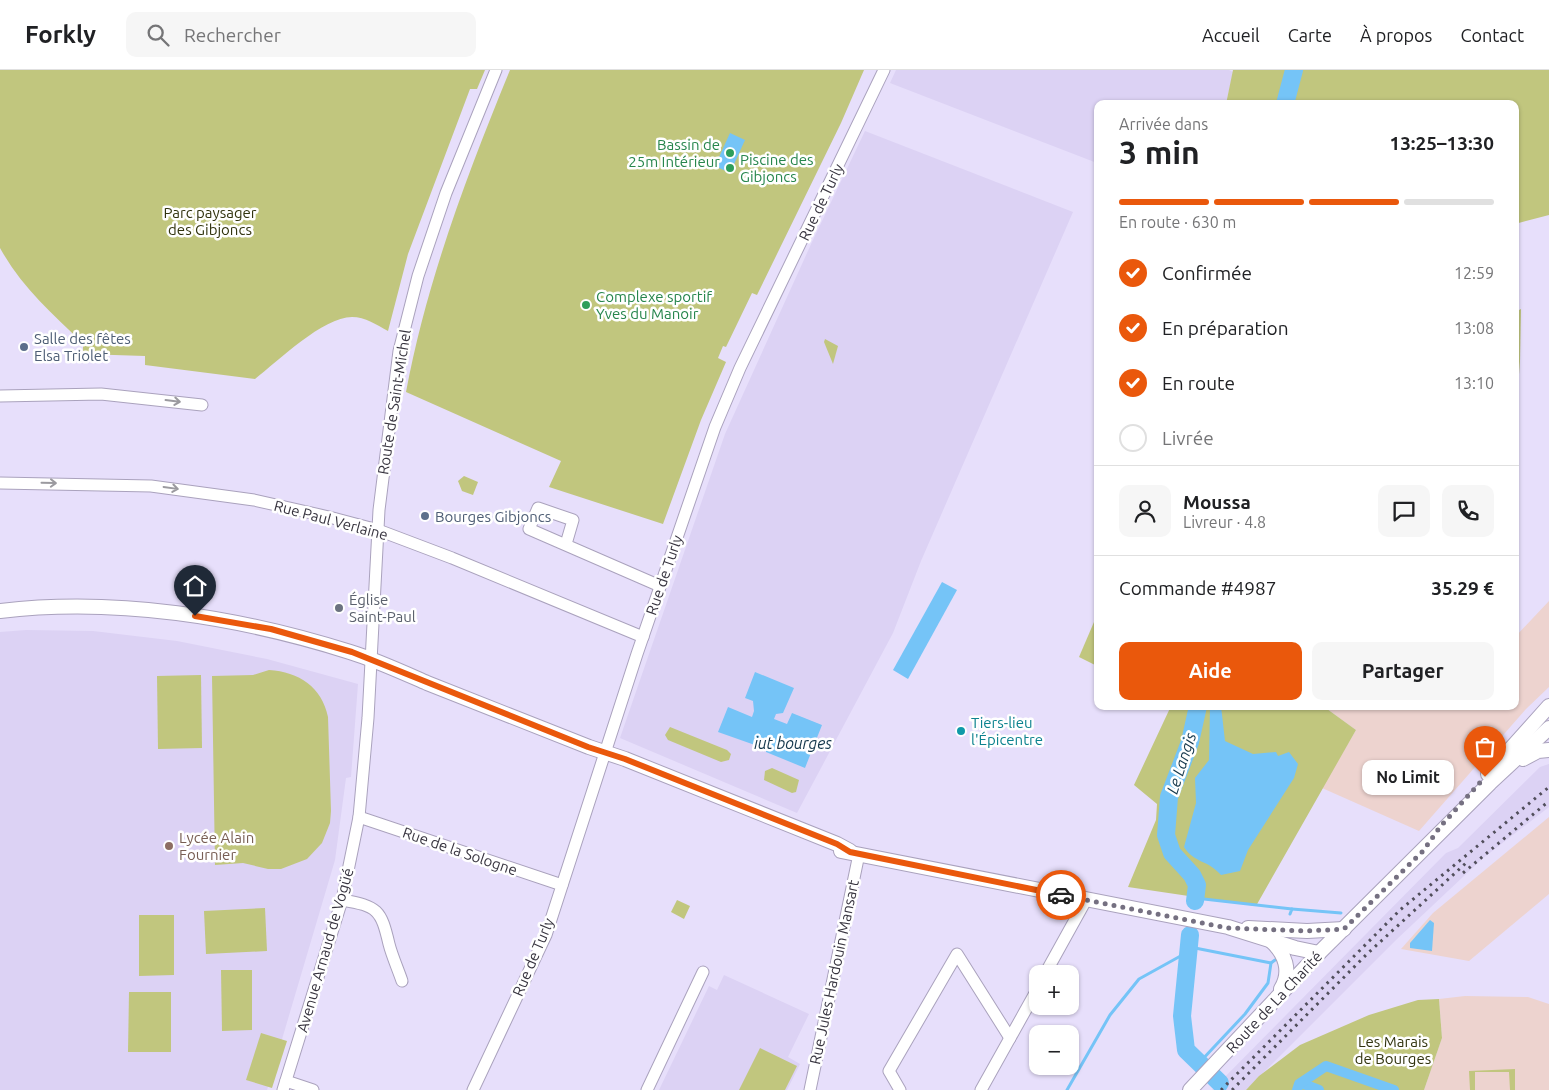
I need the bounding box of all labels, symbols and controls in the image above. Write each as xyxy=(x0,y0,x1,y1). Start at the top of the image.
search box xyxy=(126,12,476,57)
text: Forkly xyxy=(25,21,96,48)
icon: search xyxy=(144,21,172,49)
text: Rechercher xyxy=(184,24,281,46)
text: Accueil xyxy=(1202,25,1260,45)
text: Carte xyxy=(1288,25,1332,45)
text: À propos xyxy=(1360,25,1432,45)
text: Contact xyxy=(1460,25,1524,45)
text: Arrivée dans xyxy=(1119,115,1208,133)
text: 13:25–13:30 xyxy=(1389,132,1494,154)
text: 3 min xyxy=(1119,134,1200,170)
place label: Bassin de 25m Intérieur xyxy=(628,136,720,170)
marker: Bassin de 25m Intérieur xyxy=(724,147,736,159)
place label: Piscine des Gibjoncs xyxy=(740,151,814,185)
street label: Rue de Turly xyxy=(795,161,847,243)
marker: Piscine des Gibjoncs xyxy=(724,162,736,174)
park label: Parc paysager des Gibjoncs xyxy=(163,204,257,238)
text: En route · 630 m xyxy=(1119,213,1236,231)
icon: check xyxy=(1119,259,1147,287)
text: Confirmée xyxy=(1162,262,1252,284)
text: 12:59 xyxy=(1454,264,1494,282)
place label: Complexe sportif Yves du Manoir xyxy=(596,288,712,322)
marker: Complexe sportif Yves du Manoir xyxy=(580,299,592,311)
icon: check xyxy=(1119,314,1147,342)
text: En préparation xyxy=(1162,317,1289,339)
text: 13:08 xyxy=(1454,319,1494,337)
street label: Route de Saint-Michel xyxy=(374,328,414,476)
place label: Salle des fêtes Elsa Triolet xyxy=(34,330,131,364)
marker: Salle des fêtes Elsa Triolet xyxy=(18,341,30,353)
icon: check xyxy=(1119,369,1147,397)
text: En route xyxy=(1162,372,1235,394)
text: 13:10 xyxy=(1454,374,1494,392)
one-way arrow xyxy=(164,396,180,406)
text: Livrée xyxy=(1162,427,1214,449)
one-way arrow xyxy=(40,478,56,488)
one-way arrow xyxy=(163,484,179,494)
button: person xyxy=(1119,485,1171,537)
button: chat xyxy=(1378,485,1430,537)
button: phone xyxy=(1442,485,1494,537)
text: Moussa xyxy=(1183,491,1251,513)
street label: Rue Paul Verlaine xyxy=(272,497,390,543)
place label: Bourges Gibjoncs xyxy=(435,508,551,525)
marker: Bourges Gibjoncs xyxy=(419,510,431,522)
text: Livreur · 4.8 xyxy=(1183,513,1266,531)
street label: Rue de Turly xyxy=(642,533,686,617)
pin xyxy=(174,565,216,616)
icon: home xyxy=(181,572,209,600)
text: Commande #4987 xyxy=(1119,577,1276,599)
text: 35.29 € xyxy=(1431,577,1494,599)
place label: Église Saint-Paul xyxy=(349,591,416,625)
marker: Église Saint-Paul xyxy=(333,602,345,614)
button: Aide xyxy=(1119,642,1302,700)
button: Partager xyxy=(1312,642,1494,700)
place label: Tiers-lieu l'Épicentre xyxy=(971,714,1043,748)
marker: Tiers-lieu l'Épicentre xyxy=(955,725,967,737)
pin xyxy=(1464,726,1506,777)
water label: Le Langis xyxy=(1163,730,1199,796)
icon: bag xyxy=(1471,733,1499,761)
water label: iut bourges xyxy=(754,734,832,752)
callout: No Limit xyxy=(1362,760,1455,794)
text: No Limit xyxy=(1376,768,1440,786)
street label: Rue de la Sologne xyxy=(400,823,520,879)
place label: Lycée Alain Fournier xyxy=(179,829,254,863)
marker: Lycée Alain Fournier xyxy=(163,840,175,852)
street label: Avenue Arnaud de Vogüé xyxy=(293,866,357,1034)
courier xyxy=(1036,870,1086,920)
street label: Rue Jules Hardouin Mansart xyxy=(806,878,862,1066)
icon: car xyxy=(1047,881,1075,909)
street label: Rue de Turly xyxy=(509,915,557,999)
street label: Route de La Charité xyxy=(1223,948,1325,1056)
map controls xyxy=(1029,965,1079,1075)
button: + xyxy=(1029,965,1079,1015)
button: − xyxy=(1029,1025,1079,1075)
park label: Les Marais de Bourges xyxy=(1355,1033,1431,1067)

